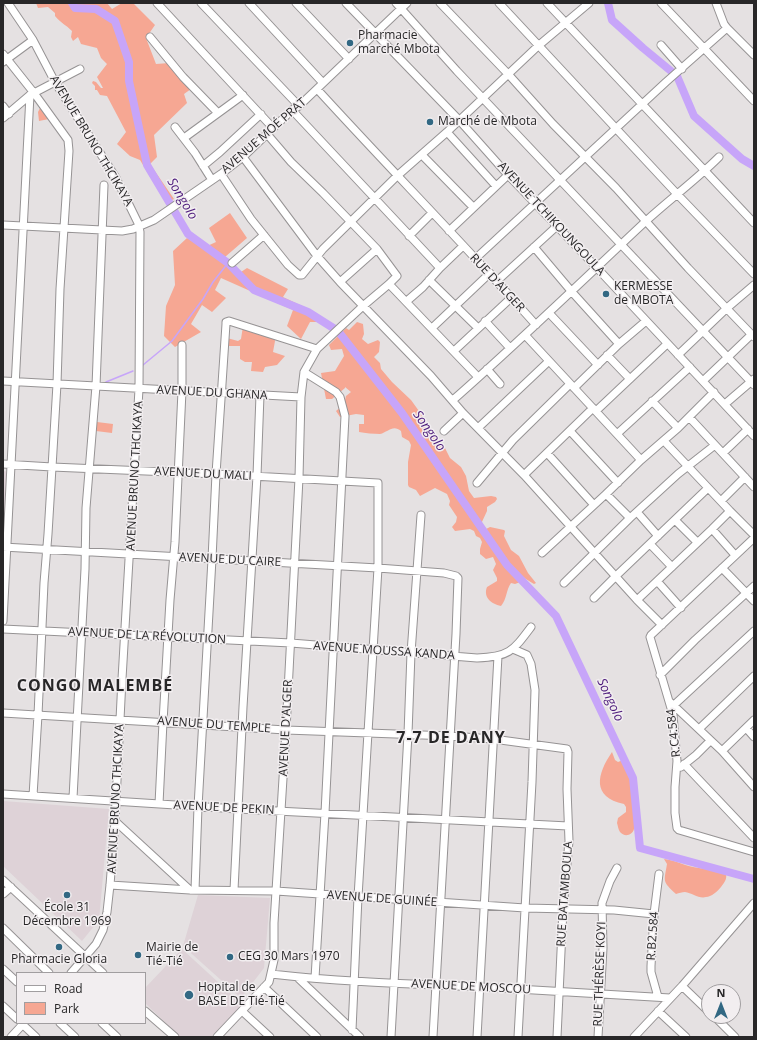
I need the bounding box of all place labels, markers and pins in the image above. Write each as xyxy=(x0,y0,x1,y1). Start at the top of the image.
place label: Pharmacie marché Mbota xyxy=(358,29,440,57)
marker: Pharmacie marché Mbota xyxy=(345,38,355,48)
place label: Marché de Mbota xyxy=(438,115,537,129)
marker: Marché de Mbota xyxy=(425,117,435,127)
place label: KERMESSE de MBOTA xyxy=(614,280,673,308)
marker: KERMESSE de MBOTA xyxy=(601,289,611,299)
marker: École 31 Décembre 1969 xyxy=(62,890,72,900)
place label: École 31 Décembre 1969 xyxy=(23,901,111,929)
place label: Mairie de Tié-Tié xyxy=(146,941,198,969)
marker: Pharmacie Gloria xyxy=(54,942,64,952)
marker: Mairie de Tié-Tié xyxy=(133,950,143,960)
place label: CEG 30 Mars 1970 xyxy=(238,950,340,964)
marker: CEG 30 Mars 1970 xyxy=(225,952,235,962)
place label: Pharmacie Gloria xyxy=(11,953,107,967)
place label: Hopital de BASE DE Tié-Tié xyxy=(198,981,285,1009)
marker: Hopital de BASE DE Tié-Tié xyxy=(183,989,195,1001)

